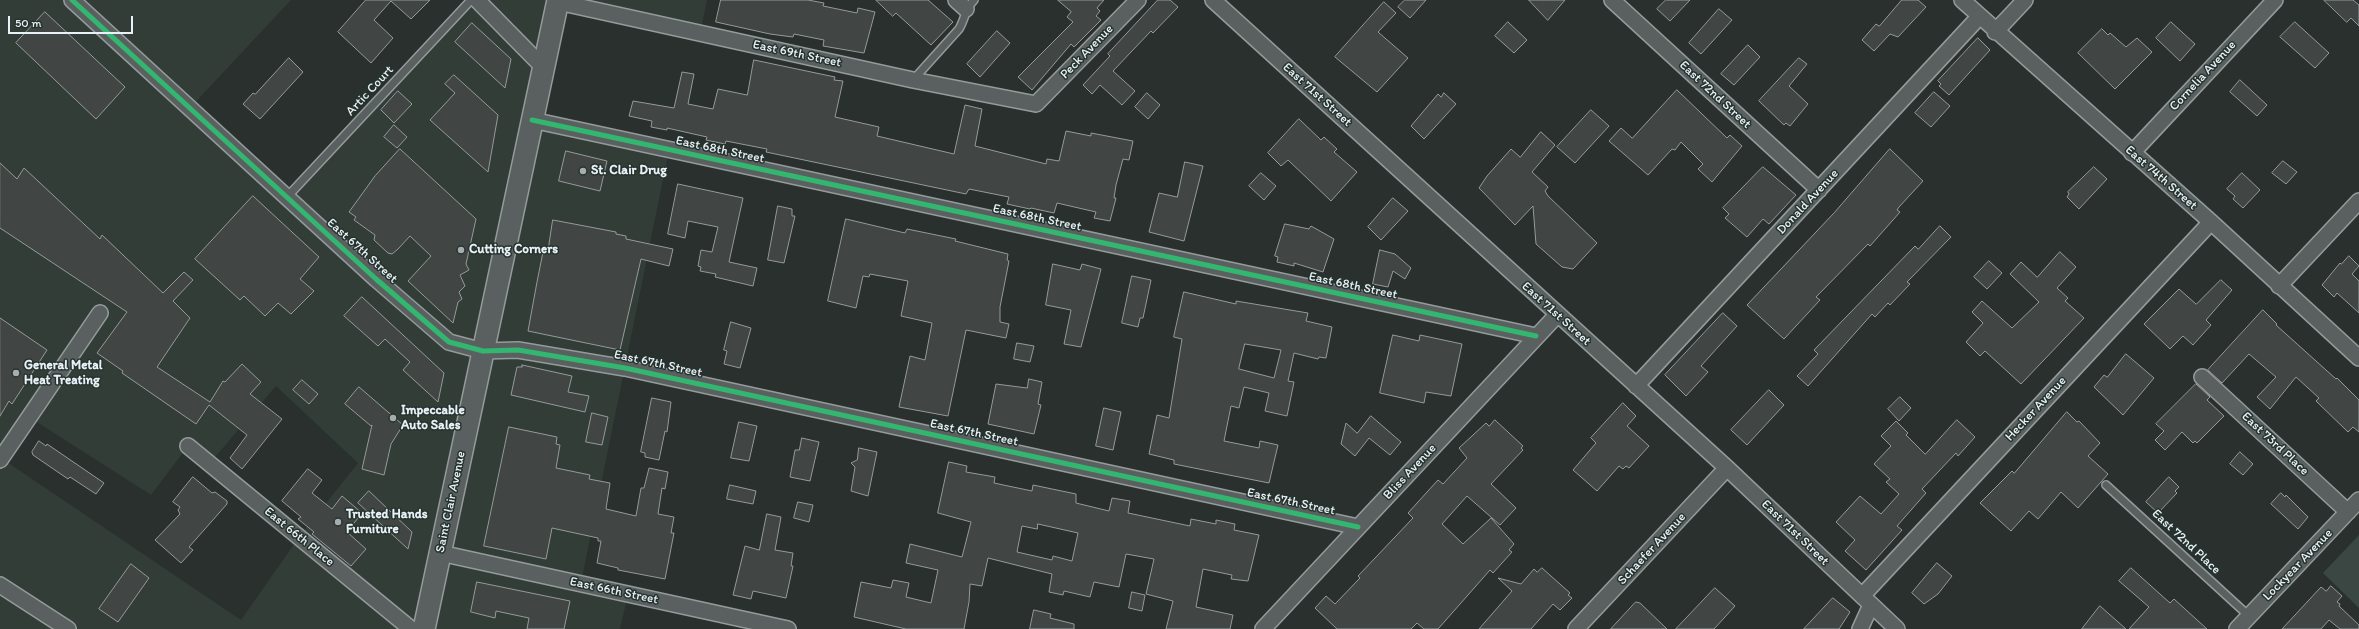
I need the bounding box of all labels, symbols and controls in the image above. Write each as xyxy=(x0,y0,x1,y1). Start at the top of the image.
scale bar xyxy=(10,8,135,34)
text: 50 m xyxy=(15,16,41,30)
street label: Peck Avenue xyxy=(1057,22,1117,82)
street label: East 69th Street xyxy=(751,37,843,71)
street label: Cornelia Avenue xyxy=(2166,38,2240,114)
street label: East 72nd Street xyxy=(1676,58,1754,132)
street label: East 71st Street xyxy=(1279,60,1355,130)
street label: Artic Court xyxy=(343,63,397,119)
street label: East 68th Street xyxy=(674,133,766,167)
street label: East 74th Street xyxy=(2122,142,2200,214)
place label: St. Clair Drug xyxy=(591,163,667,179)
marker: St. Clair Drug xyxy=(578,166,588,176)
street label: Donald Avenue xyxy=(1774,166,1842,238)
street label: East 68th Street xyxy=(991,201,1083,235)
street label: East 67th Street xyxy=(323,215,401,287)
place label: Cutting Corners xyxy=(469,242,558,258)
marker: Cutting Corners xyxy=(456,245,466,255)
street label: East 68th Street xyxy=(1307,269,1399,303)
street label: East 71st Street xyxy=(1518,279,1594,349)
street label: East 67th Street xyxy=(613,347,703,381)
place label: General Metal Heat Treating xyxy=(24,358,102,389)
marker: General Metal Heat Treating xyxy=(11,368,21,378)
street label: Hecker Avenue xyxy=(2002,373,2070,445)
place label: Impeccable Auto Sales xyxy=(401,403,465,434)
street label: East 73rd Place xyxy=(2238,409,2312,479)
marker: Impeccable Auto Sales xyxy=(388,413,398,423)
street label: East 67th Street xyxy=(929,416,1019,450)
street label: Bliss Avenue xyxy=(1380,441,1440,503)
street label: Saint Clair Avenue xyxy=(433,450,469,554)
street label: East 67th Street xyxy=(1246,485,1336,519)
street label: East 71st Street xyxy=(1758,497,1832,569)
street label: East 66th Place xyxy=(261,504,337,570)
street label: East 72nd Place xyxy=(2149,506,2223,578)
place label: Trusted Hands Furniture xyxy=(346,507,428,538)
street label: Schaefer Avenue xyxy=(1615,510,1689,588)
marker: Trusted Hands Furniture xyxy=(333,517,343,527)
street label: Lockyear Avenue xyxy=(2260,526,2336,604)
street label: East 66th Street xyxy=(568,574,660,608)

